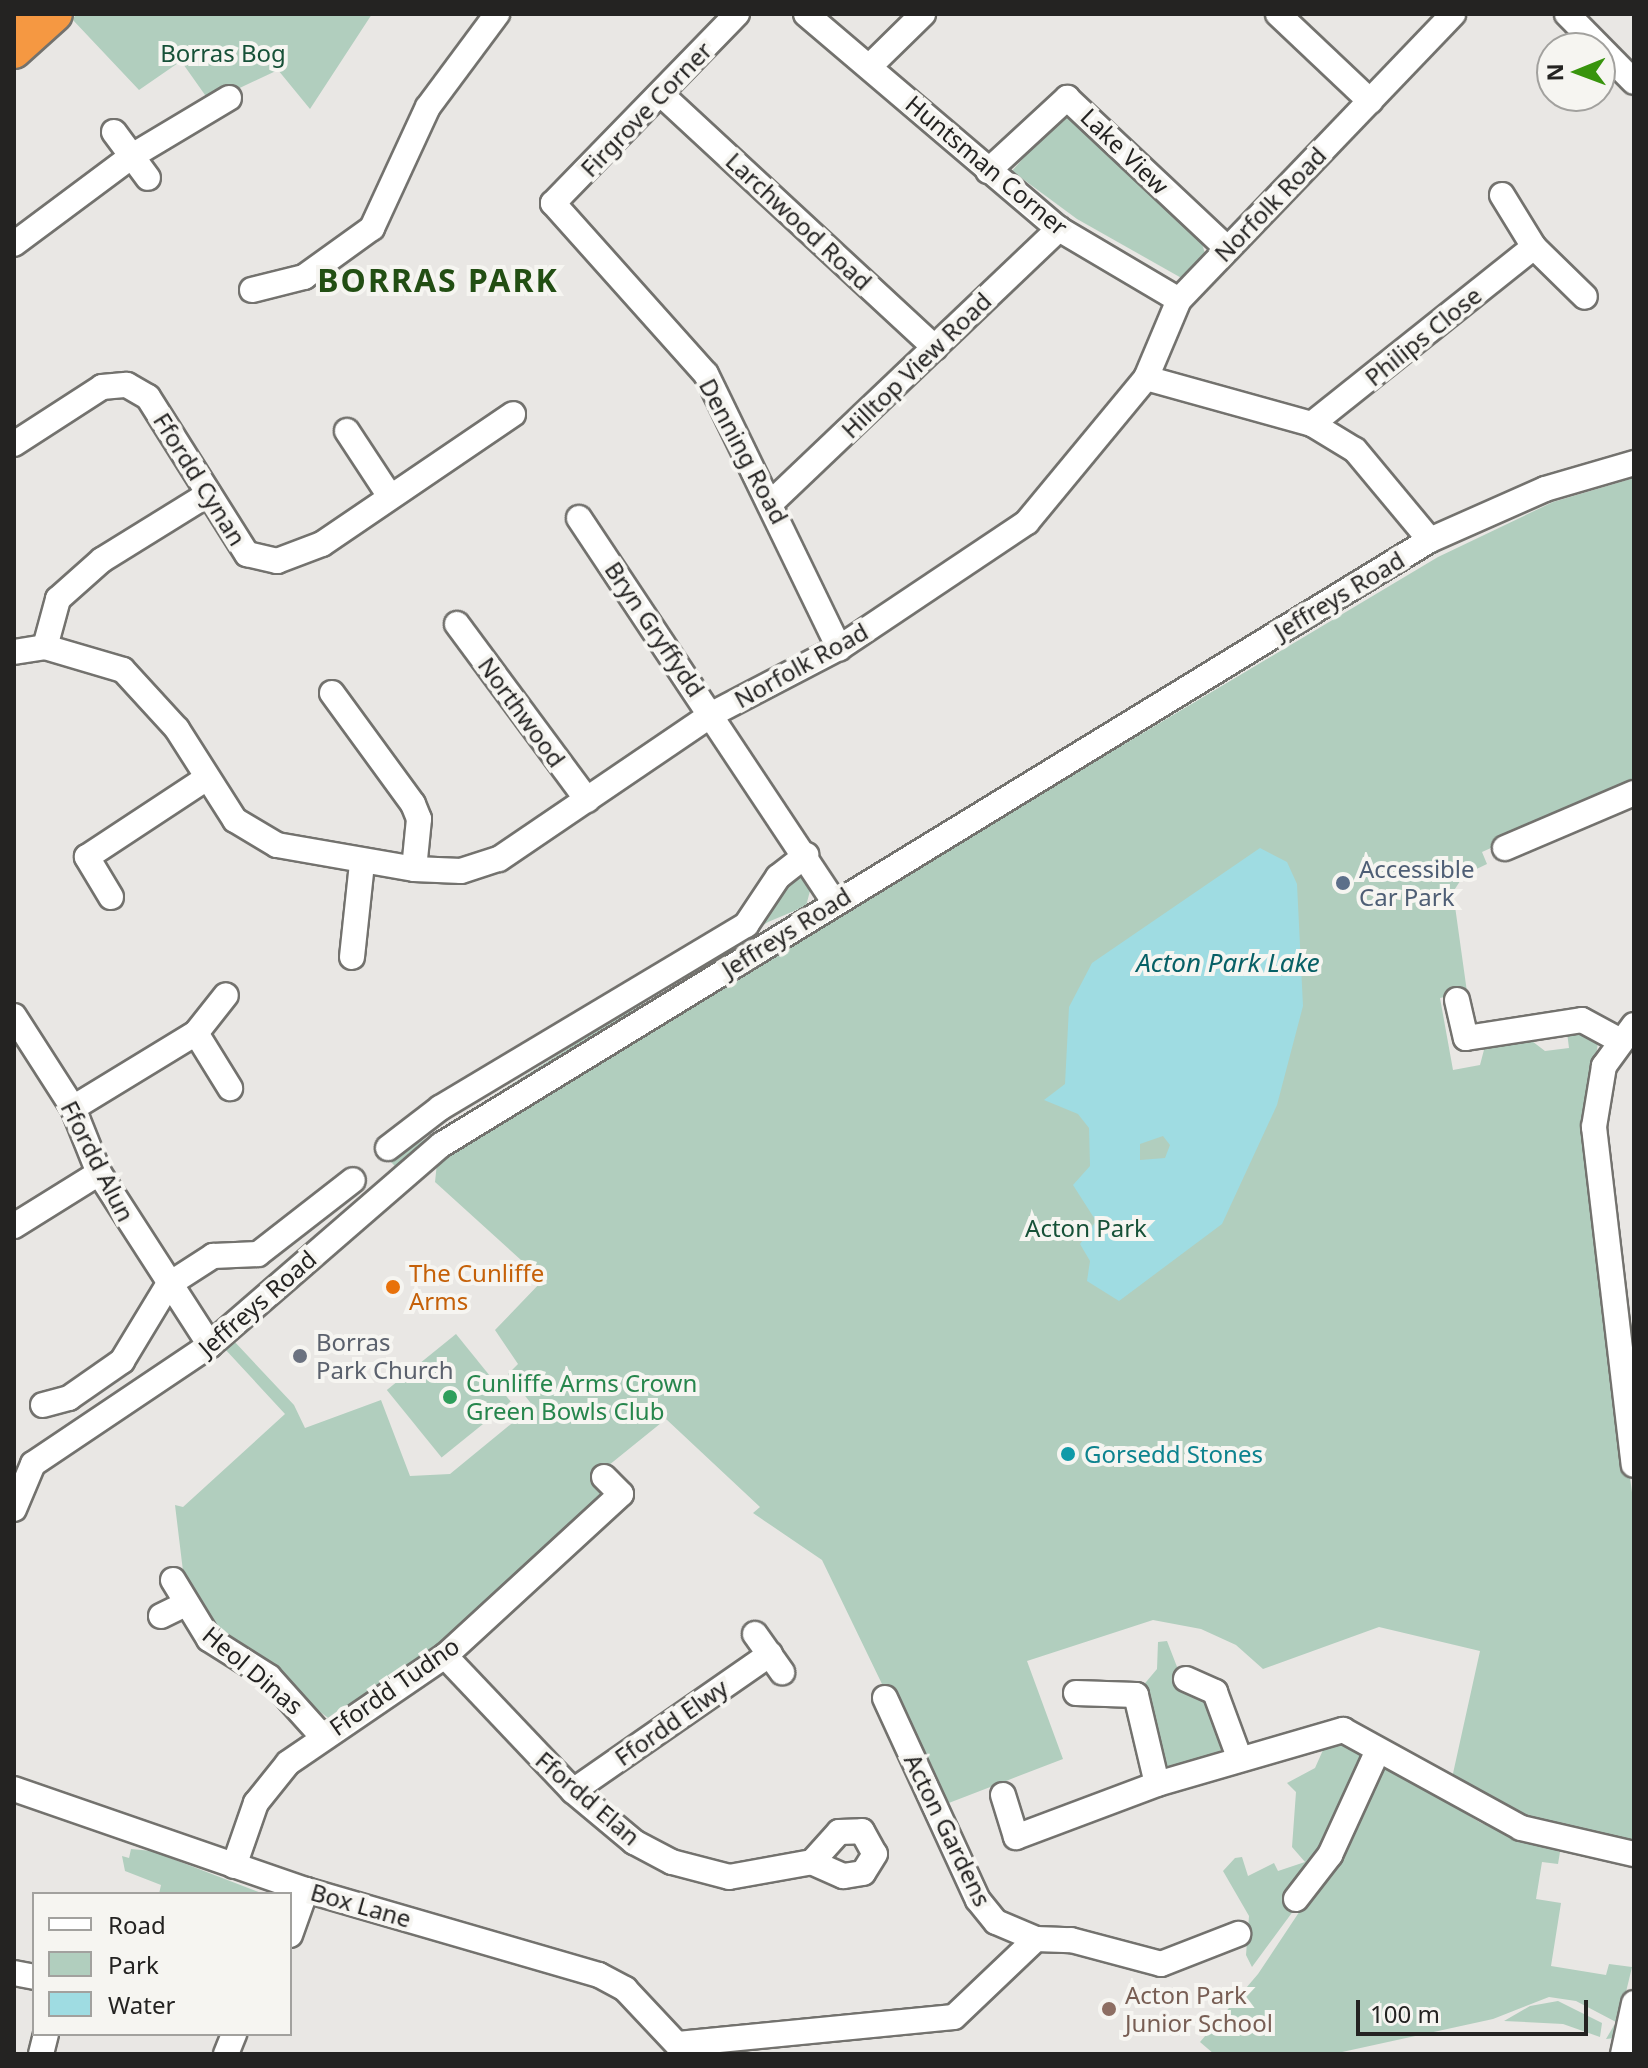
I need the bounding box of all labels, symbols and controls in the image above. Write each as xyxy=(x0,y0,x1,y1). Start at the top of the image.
north arrow xyxy=(1536,32,1616,112)
street label: Firgrove Corner xyxy=(574,36,718,182)
park label: Borras Bog xyxy=(160,39,286,67)
text: N xyxy=(1539,63,1569,82)
street label: Huntsman Corner xyxy=(900,89,1074,241)
street label: Lake View xyxy=(1075,102,1175,200)
street label: Norfolk Road xyxy=(1208,141,1332,267)
street label: Larchwood Road xyxy=(720,146,878,296)
district label: BORRAS PARK xyxy=(317,261,559,299)
street label: Philips Close xyxy=(1359,280,1487,392)
street label: Hilltop View Road xyxy=(835,286,997,444)
street label: Denning Road xyxy=(694,373,794,529)
street label: Ffordd Cynan xyxy=(148,407,252,551)
street label: Jeffreys Road xyxy=(1269,545,1409,645)
street label: Bryn Gryffydd xyxy=(599,556,711,702)
street label: Norfolk Road xyxy=(729,616,873,714)
street label: Northwood xyxy=(472,651,572,773)
place label: Accessible Car Park xyxy=(1359,855,1475,911)
marker: Accessible Car Park xyxy=(1334,874,1352,892)
street label: Jeffreys Road xyxy=(716,881,856,983)
water label: Acton Park Lake xyxy=(1136,947,1320,979)
street label: Ffordd Alun xyxy=(55,1096,141,1226)
park label: Acton Park xyxy=(1025,1214,1147,1242)
street label: Jeffreys Road xyxy=(192,1244,322,1362)
place label: The Cunliffe Arms xyxy=(409,1259,544,1315)
marker: The Cunliffe Arms xyxy=(384,1278,402,1296)
place label: Borras Park Church xyxy=(316,1328,454,1384)
marker: Borras Park Church xyxy=(291,1347,309,1365)
place label: Cunliffe Arms Crown Green Bowls Club xyxy=(466,1369,697,1425)
marker: Cunliffe Arms Crown Green Bowls Club xyxy=(441,1388,459,1406)
place label: Gorsedd Stones xyxy=(1084,1440,1263,1468)
marker: Gorsedd Stones xyxy=(1059,1445,1077,1463)
street label: Heol Dinas xyxy=(197,1620,309,1720)
street label: Ffordd Tudno xyxy=(324,1631,464,1741)
street label: Ffordd Elwy xyxy=(609,1673,733,1771)
street label: Ffordd Elan xyxy=(530,1745,646,1851)
street label: Acton Gardens xyxy=(899,1749,997,1911)
street label: Box Lane xyxy=(308,1877,414,1933)
legend xyxy=(32,1892,292,2036)
text: Road xyxy=(108,1908,166,1941)
text: Park xyxy=(108,1948,159,1981)
place label: Acton Park Junior School xyxy=(1125,1981,1273,2037)
scale bar xyxy=(1360,1984,1592,2034)
text: Water xyxy=(108,1988,175,2021)
text: 100 m xyxy=(1370,1997,1440,2030)
marker: Acton Park Junior School xyxy=(1100,2000,1118,2018)

